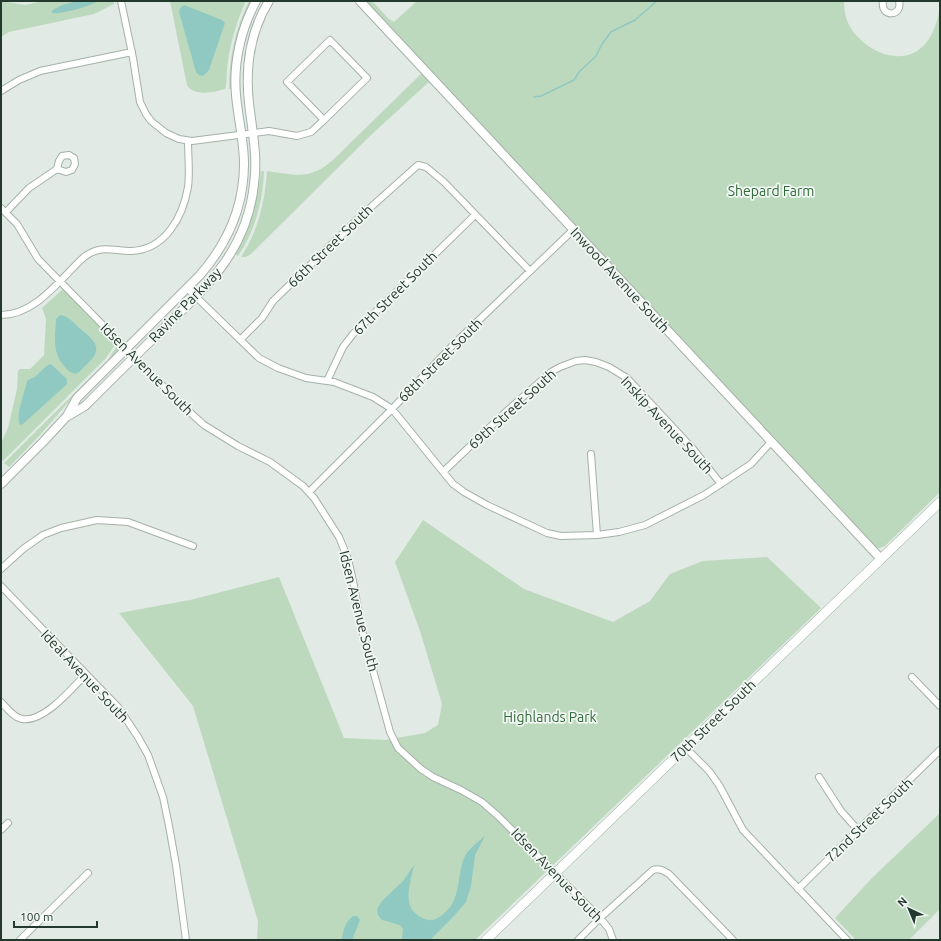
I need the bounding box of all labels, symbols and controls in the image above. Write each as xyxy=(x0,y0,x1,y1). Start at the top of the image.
park label: Shepard Farm xyxy=(728,183,814,199)
street label: 66th Street South xyxy=(284,201,376,291)
street label: Inwood Avenue South xyxy=(567,224,673,336)
street label: 67th Street South xyxy=(350,248,440,338)
street label: Ravine Parkway xyxy=(145,264,225,346)
street label: 68th Street South xyxy=(395,315,485,405)
street label: Idsen Avenue South xyxy=(97,319,197,419)
street label: 69th Street South xyxy=(465,366,559,452)
street label: Inskip Avenue South xyxy=(618,373,716,477)
street label: Idsen Avenue South xyxy=(336,549,382,673)
street label: Ideal Avenue South xyxy=(38,626,132,726)
street label: 70th Street South xyxy=(667,676,759,766)
park label: Highlands Park xyxy=(503,709,597,725)
street label: 72nd Street South xyxy=(822,774,916,866)
street label: Idsen Avenue South xyxy=(508,825,606,925)
north arrow xyxy=(889,889,929,929)
text: N xyxy=(895,895,909,909)
scale bar xyxy=(14,903,97,929)
text: 100 m xyxy=(20,910,53,923)

